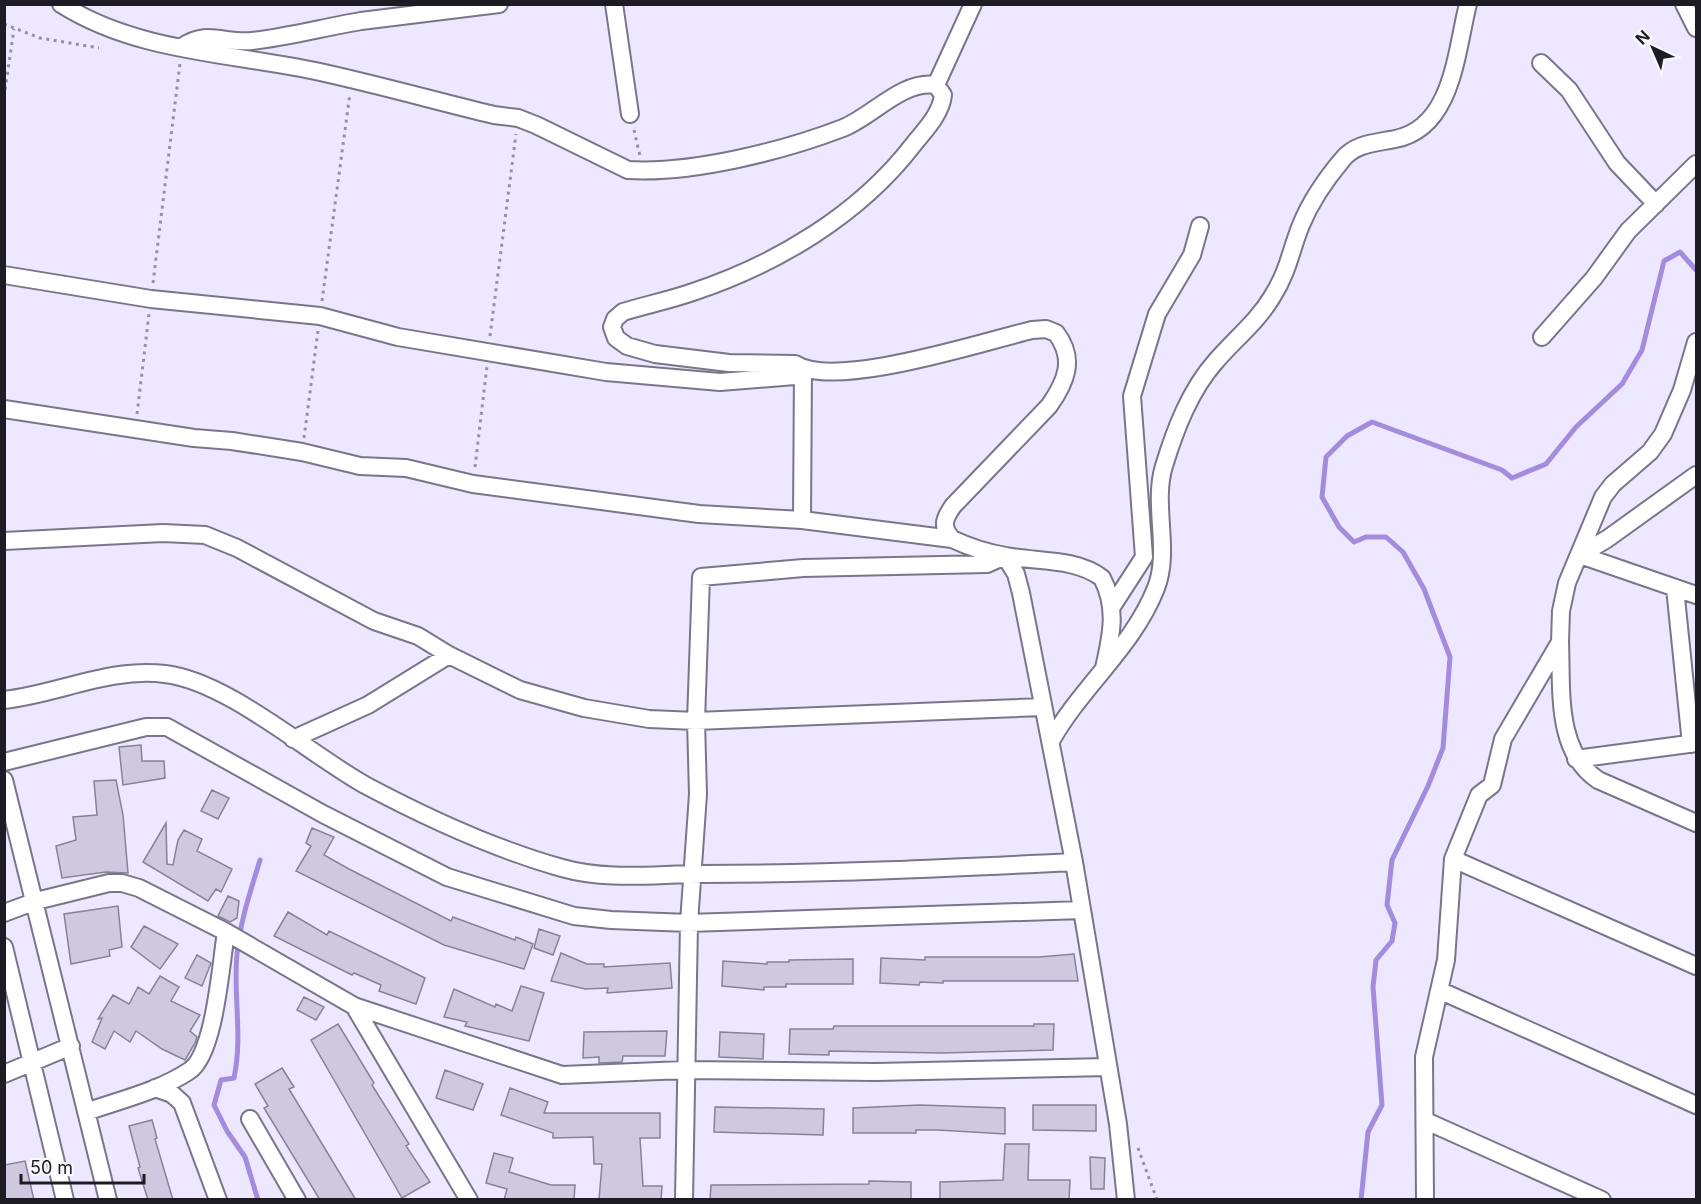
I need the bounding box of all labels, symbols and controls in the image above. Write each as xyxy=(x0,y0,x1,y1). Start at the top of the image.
north arrow xyxy=(1623,18,1683,78)
text: N xyxy=(1631,26,1654,49)
scale bar xyxy=(21,1147,144,1185)
text: 50 m xyxy=(30,1157,73,1178)

